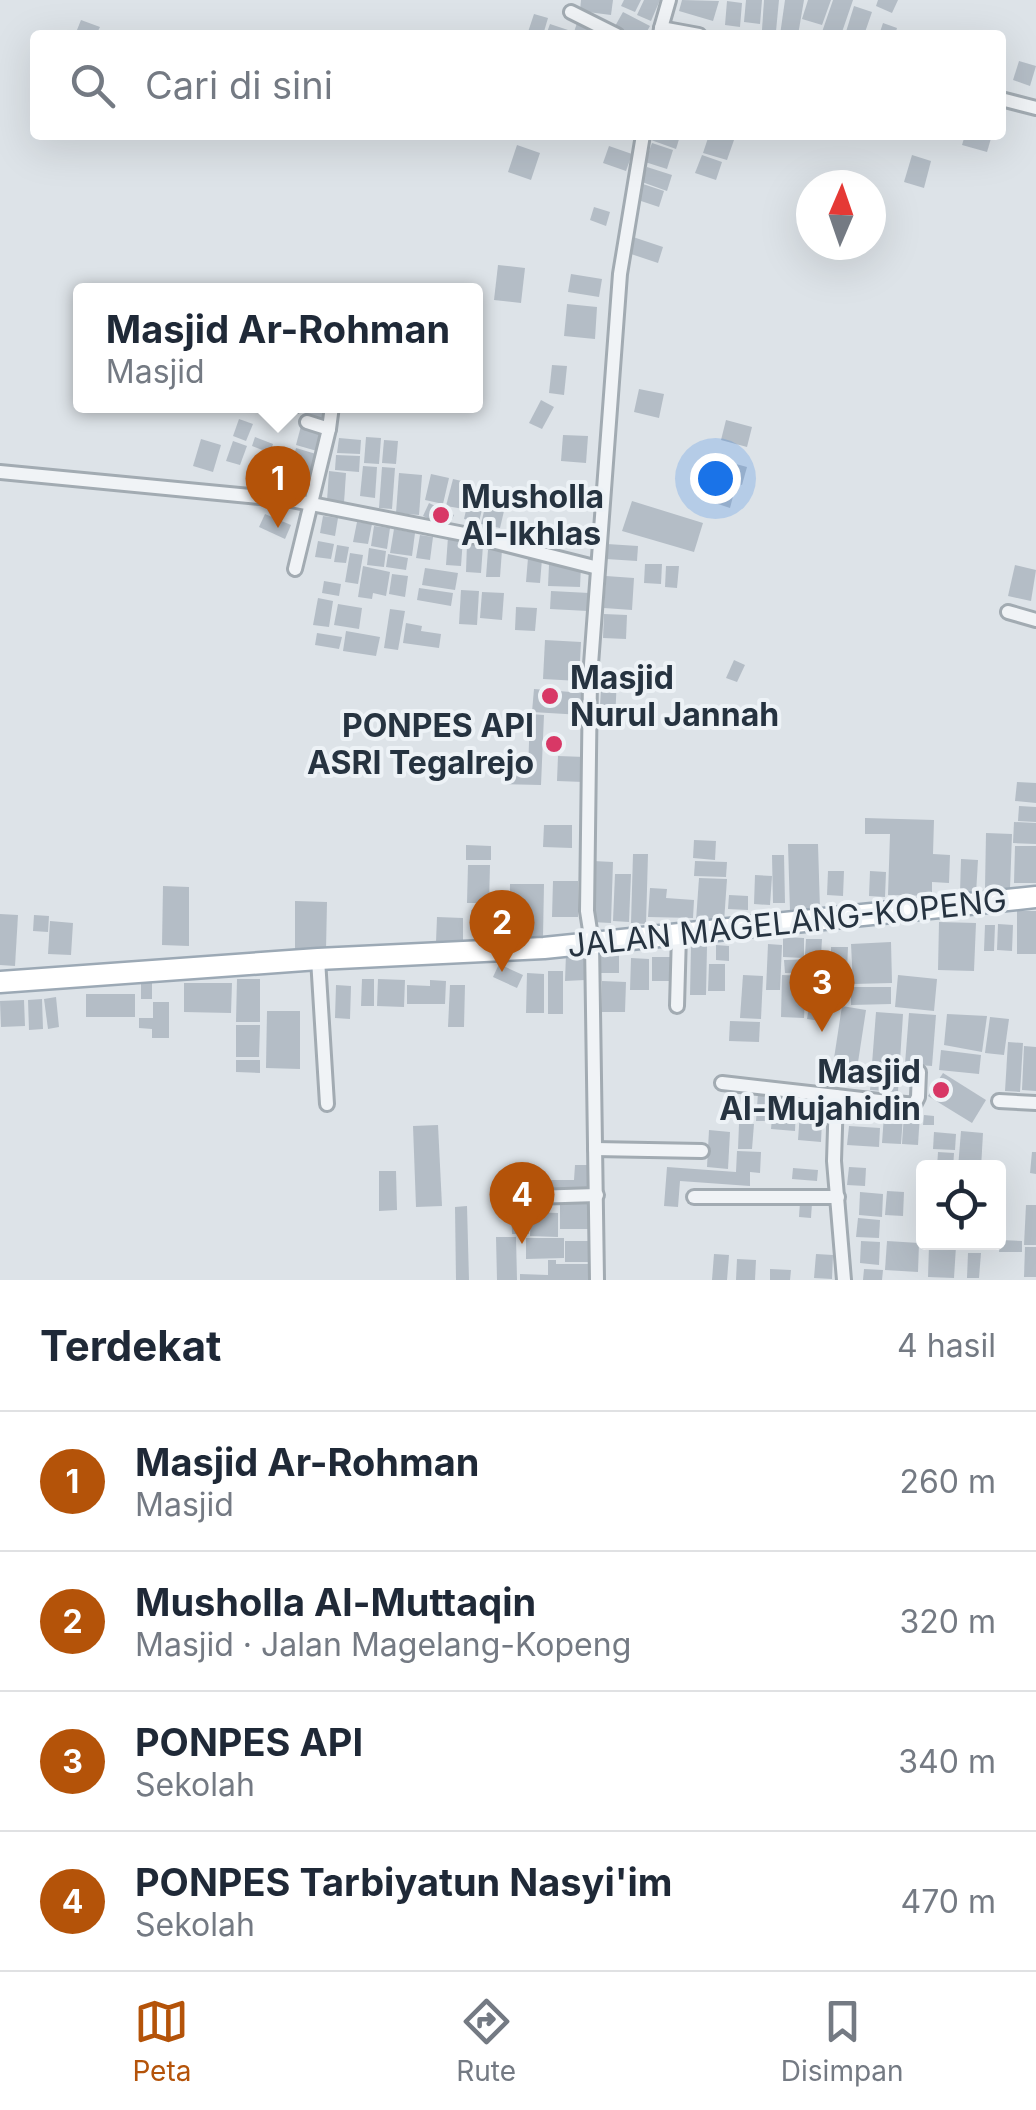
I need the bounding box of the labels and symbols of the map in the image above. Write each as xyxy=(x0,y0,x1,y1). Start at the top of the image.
north arrow xyxy=(796,170,886,260)
pin: 1 xyxy=(246,446,310,528)
your location xyxy=(690,453,741,504)
place label: Musholla Al-Ikhlas xyxy=(461,477,604,553)
marker: Musholla Al-Ikhlas xyxy=(430,504,452,526)
place label: Masjid Nurul Jannah xyxy=(570,658,779,734)
marker: Masjid Nurul Jannah xyxy=(539,685,561,707)
place label: PONPES API ASRI Tegalrejo xyxy=(307,706,534,782)
marker: PONPES API ASRI Tegalrejo xyxy=(543,733,565,755)
street label: JALAN MAGELANG-KOPENG xyxy=(565,880,1008,965)
pin: 2 xyxy=(470,890,534,972)
pin: 3 xyxy=(790,950,854,1032)
place label: Masjid Al-Mujahidin xyxy=(719,1052,921,1128)
marker: Masjid Al-Mujahidin xyxy=(930,1079,952,1101)
pin: 4 xyxy=(490,1162,554,1244)

